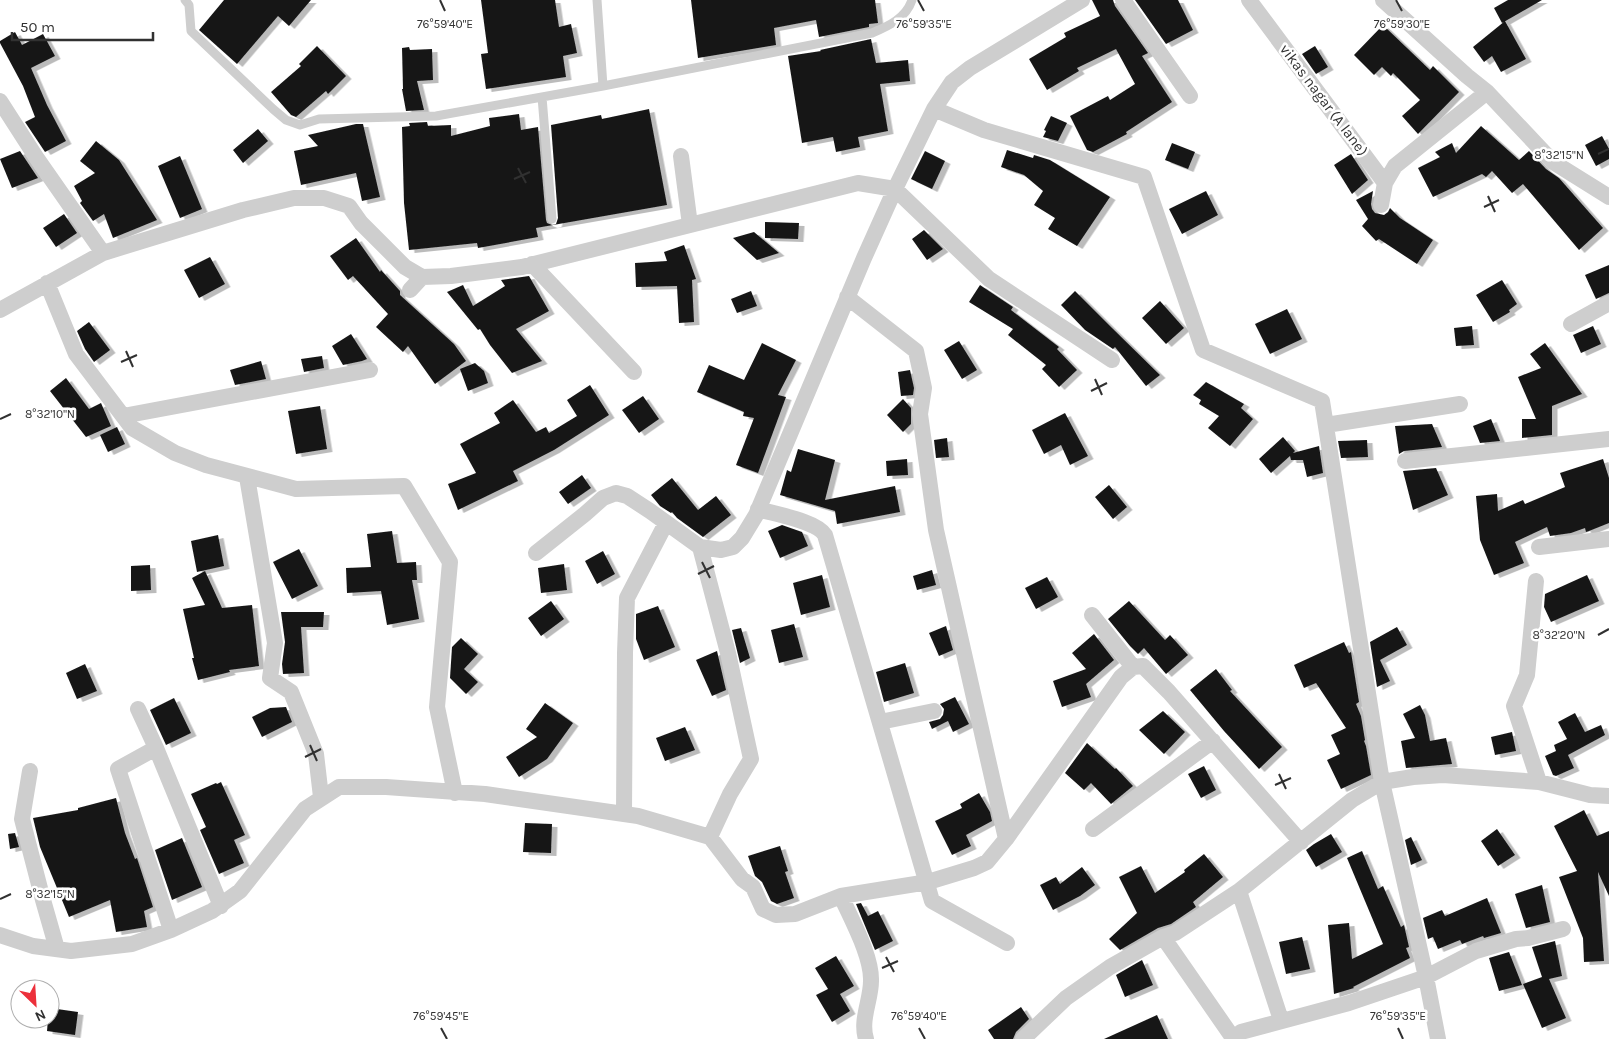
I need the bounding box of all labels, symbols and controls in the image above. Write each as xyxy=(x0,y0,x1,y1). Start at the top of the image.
scale bar xyxy=(12,10,154,42)
text: 76°59'40"E xyxy=(417,17,473,31)
text: 76°59'35"E xyxy=(896,17,952,31)
text: 76°59'30"E xyxy=(1374,17,1430,31)
text: 50 m xyxy=(20,18,55,36)
street label: vikas nagar (A lane) xyxy=(1276,41,1372,159)
text: 8°32'15"N xyxy=(1534,148,1584,162)
text: 8°32'10"N xyxy=(25,407,75,421)
text: 8°32'20"N xyxy=(1532,628,1586,642)
text: 8°32'15"N xyxy=(25,887,75,901)
north arrow xyxy=(10,979,60,1029)
text: N xyxy=(32,1006,48,1025)
text: 76°59'45"E xyxy=(413,1009,469,1023)
text: 76°59'40"E xyxy=(891,1009,947,1023)
text: 76°59'35"E xyxy=(1370,1009,1426,1023)

